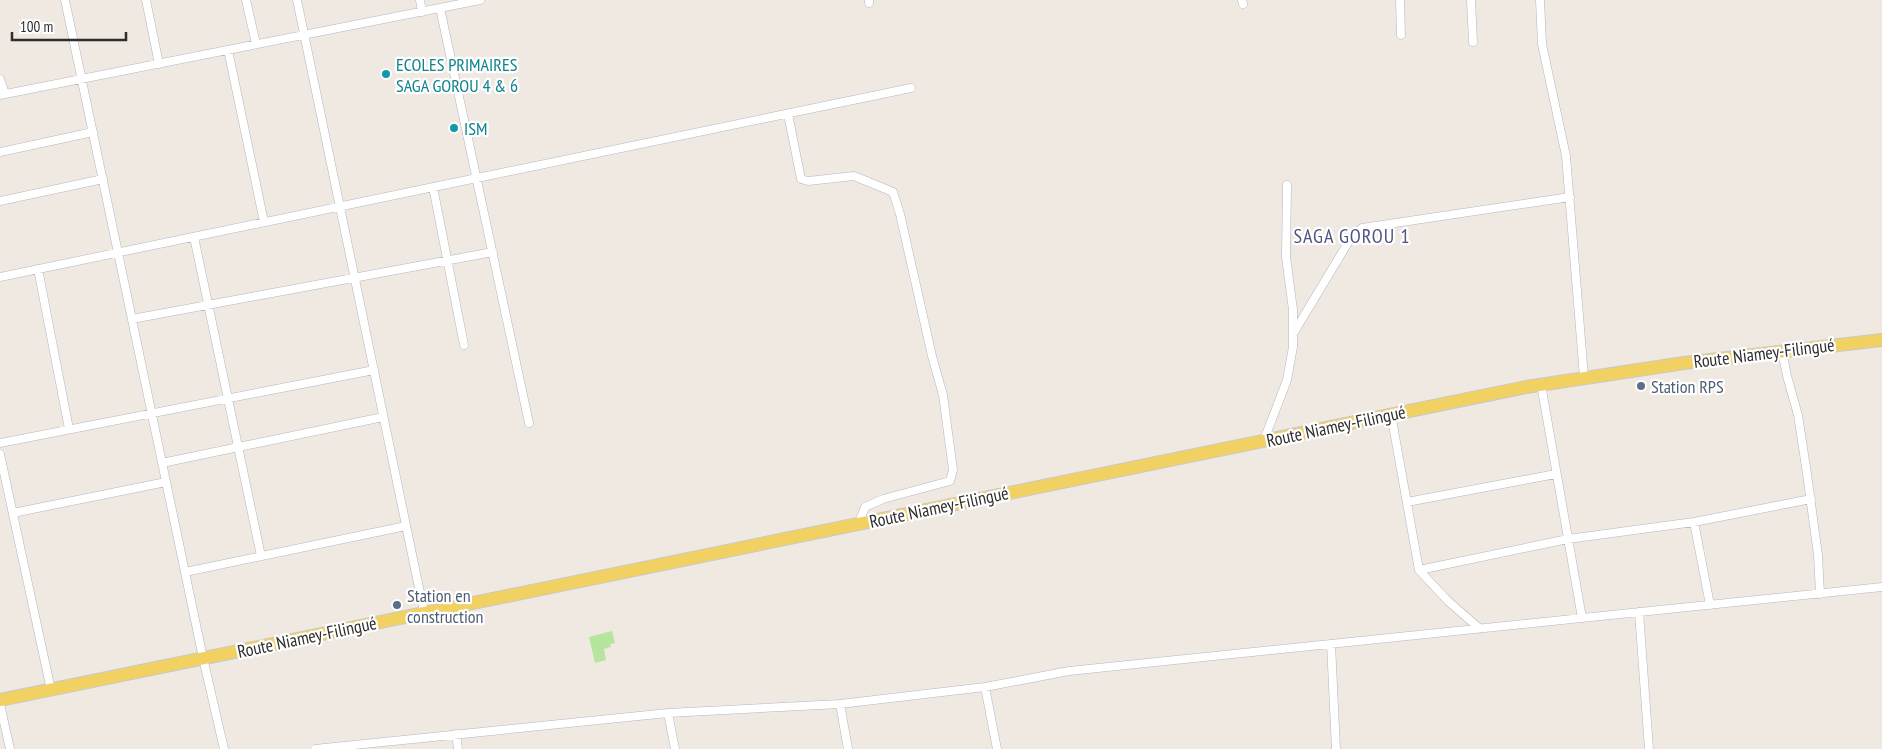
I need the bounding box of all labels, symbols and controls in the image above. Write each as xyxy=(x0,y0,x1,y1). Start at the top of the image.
scale bar xyxy=(12,10,126,42)
text: 100 m xyxy=(20,17,53,36)
place label: ECOLES PRIMAIRES SAGA GOROU 4 & 6 xyxy=(396,53,518,97)
marker: ECOLES PRIMAIRES SAGA GOROU 4 & 6 xyxy=(380,68,392,80)
place label: ISM xyxy=(464,117,487,140)
marker: ISM xyxy=(448,122,460,134)
district label: SAGA GOROU 1 xyxy=(1294,223,1410,249)
street label: Route Niamey-Filingué xyxy=(1692,333,1836,373)
place label: Station RPS xyxy=(1651,375,1724,398)
marker: Station RPS xyxy=(1635,380,1647,392)
street label: Route Niamey-Filingué xyxy=(1264,400,1408,452)
street label: Route Niamey-Filingué xyxy=(867,481,1011,533)
place label: Station en construction xyxy=(407,584,484,628)
marker: Station en construction xyxy=(391,599,403,611)
street label: Route Niamey-Filingué xyxy=(235,611,379,663)

